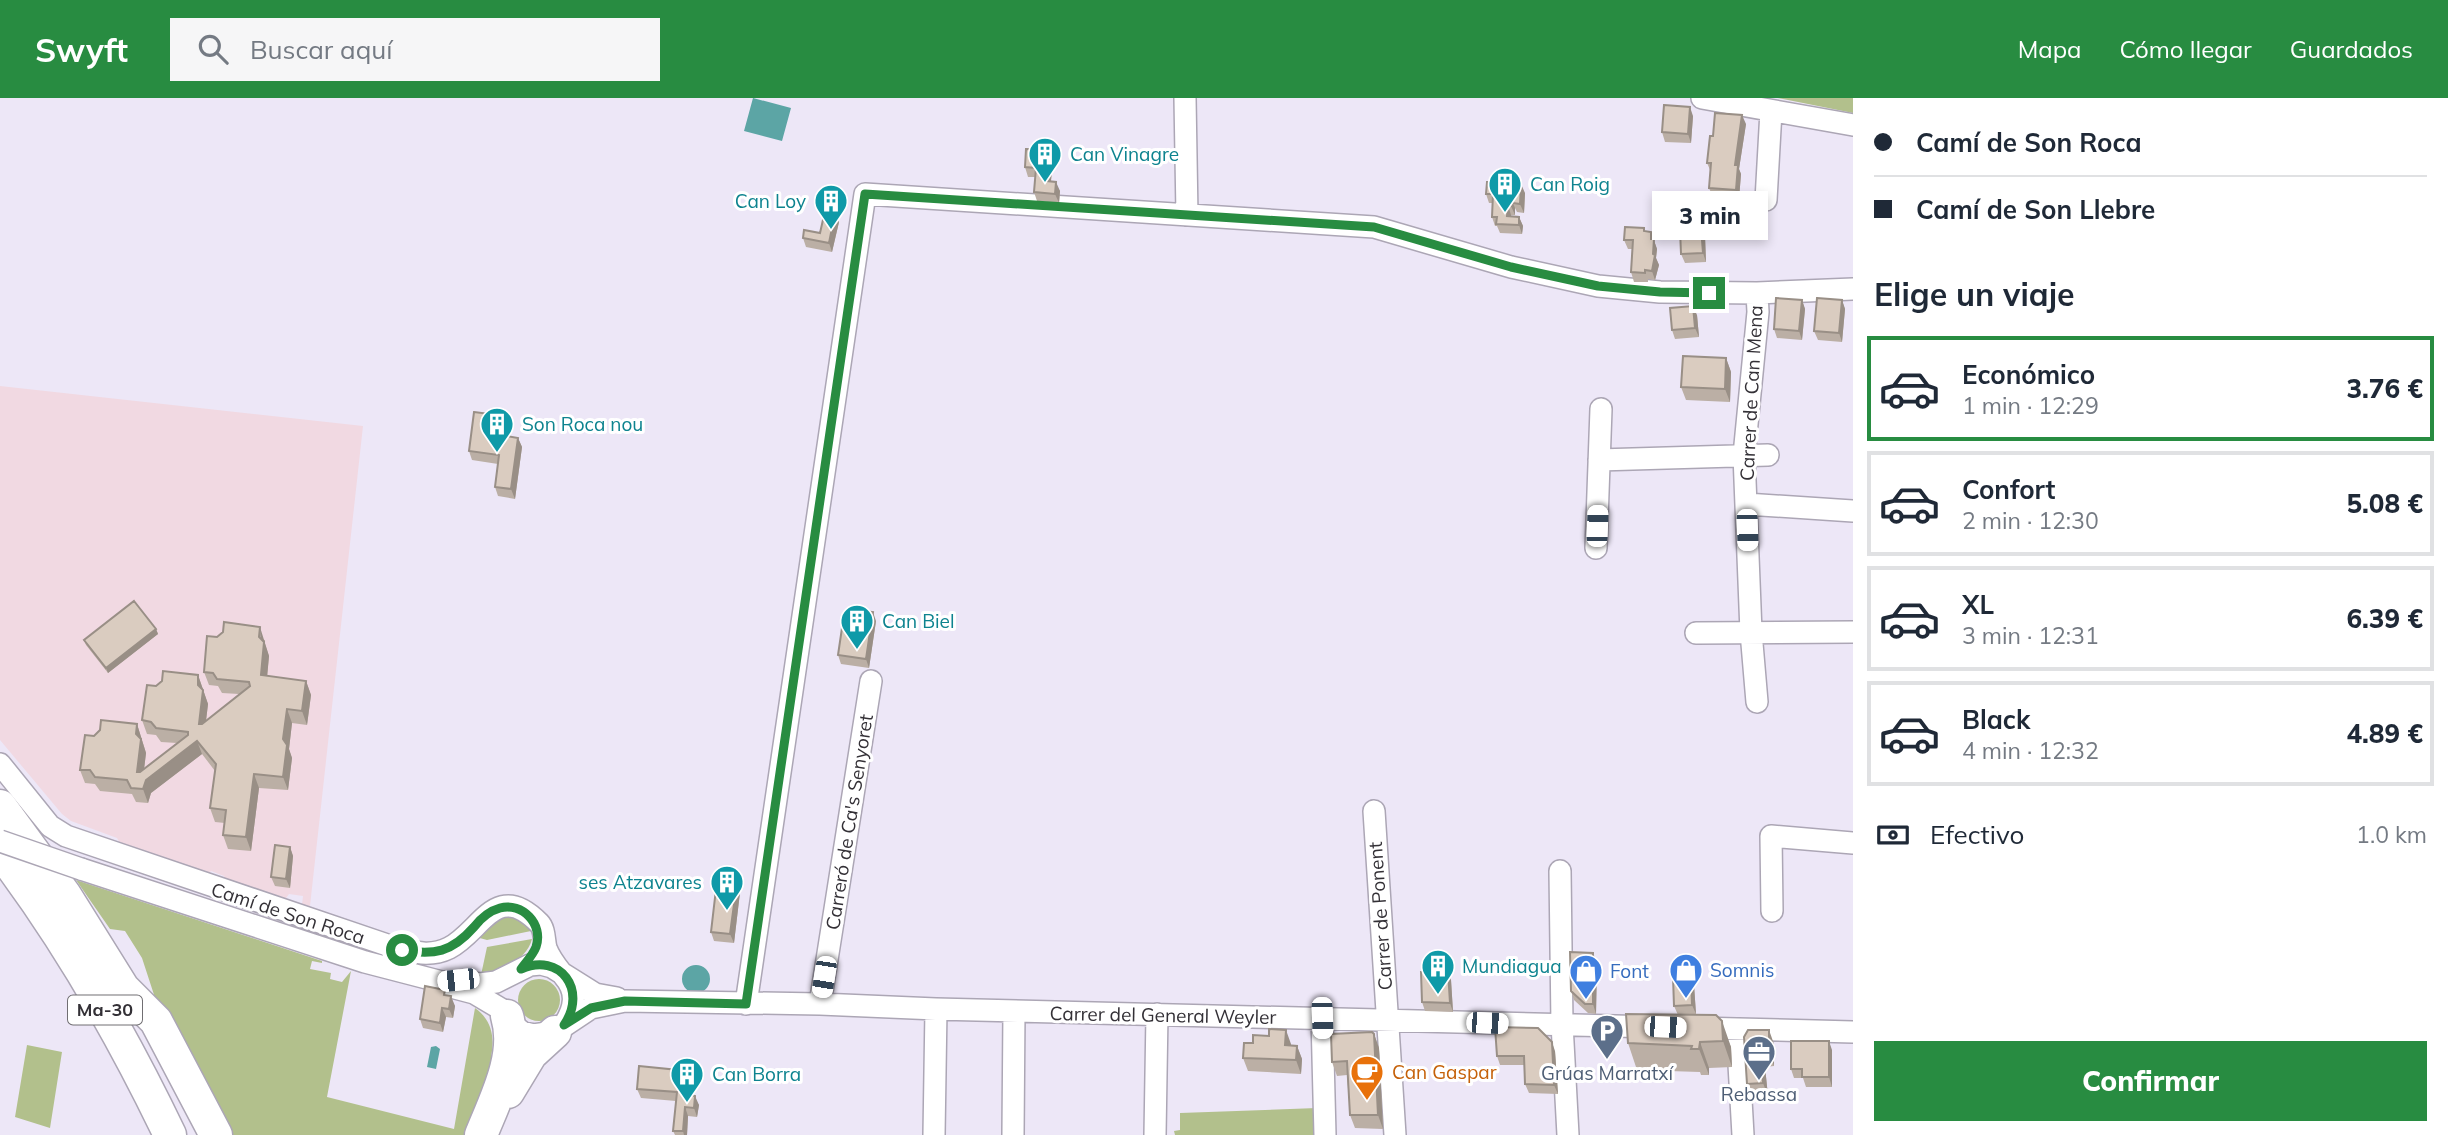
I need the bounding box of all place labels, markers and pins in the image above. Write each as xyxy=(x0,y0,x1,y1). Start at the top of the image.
building icon: Can Vinagre xyxy=(1026,135,1064,184)
place label: Can Vinagre xyxy=(1070,142,1179,166)
building icon: Can Roig xyxy=(1486,165,1524,214)
place label: Can Roig xyxy=(1530,172,1610,196)
building icon: Can Loy xyxy=(812,182,850,231)
place label: Can Loy xyxy=(735,189,806,213)
building icon: Son Roca nou xyxy=(478,405,516,454)
place label: Son Roca nou xyxy=(522,412,643,436)
building icon: Can Biel xyxy=(838,602,876,651)
place label: Can Biel xyxy=(882,609,954,633)
building icon: ses Atzavares xyxy=(708,863,746,912)
place label: ses Atzavares xyxy=(579,870,702,894)
building icon: Mundiagua xyxy=(1419,947,1457,996)
shop icon: Somnis xyxy=(1667,951,1705,1000)
shop icon: Font xyxy=(1567,952,1605,1001)
place label: Mundiagua xyxy=(1462,954,1562,978)
place label: Somnis xyxy=(1710,958,1774,982)
place label: Font xyxy=(1610,959,1649,983)
parking icon: Grúas Marratxí xyxy=(1588,1012,1626,1061)
office icon: Rebassa xyxy=(1740,1033,1778,1082)
cafe icon: Can Gaspar xyxy=(1348,1053,1386,1102)
building icon: Can Borra xyxy=(668,1055,706,1104)
place label: Can Gaspar xyxy=(1392,1060,1497,1084)
place label: Grúas Marratxí xyxy=(1541,1061,1674,1085)
place label: Can Borra xyxy=(712,1062,801,1086)
place label: Rebassa xyxy=(1721,1082,1797,1106)

